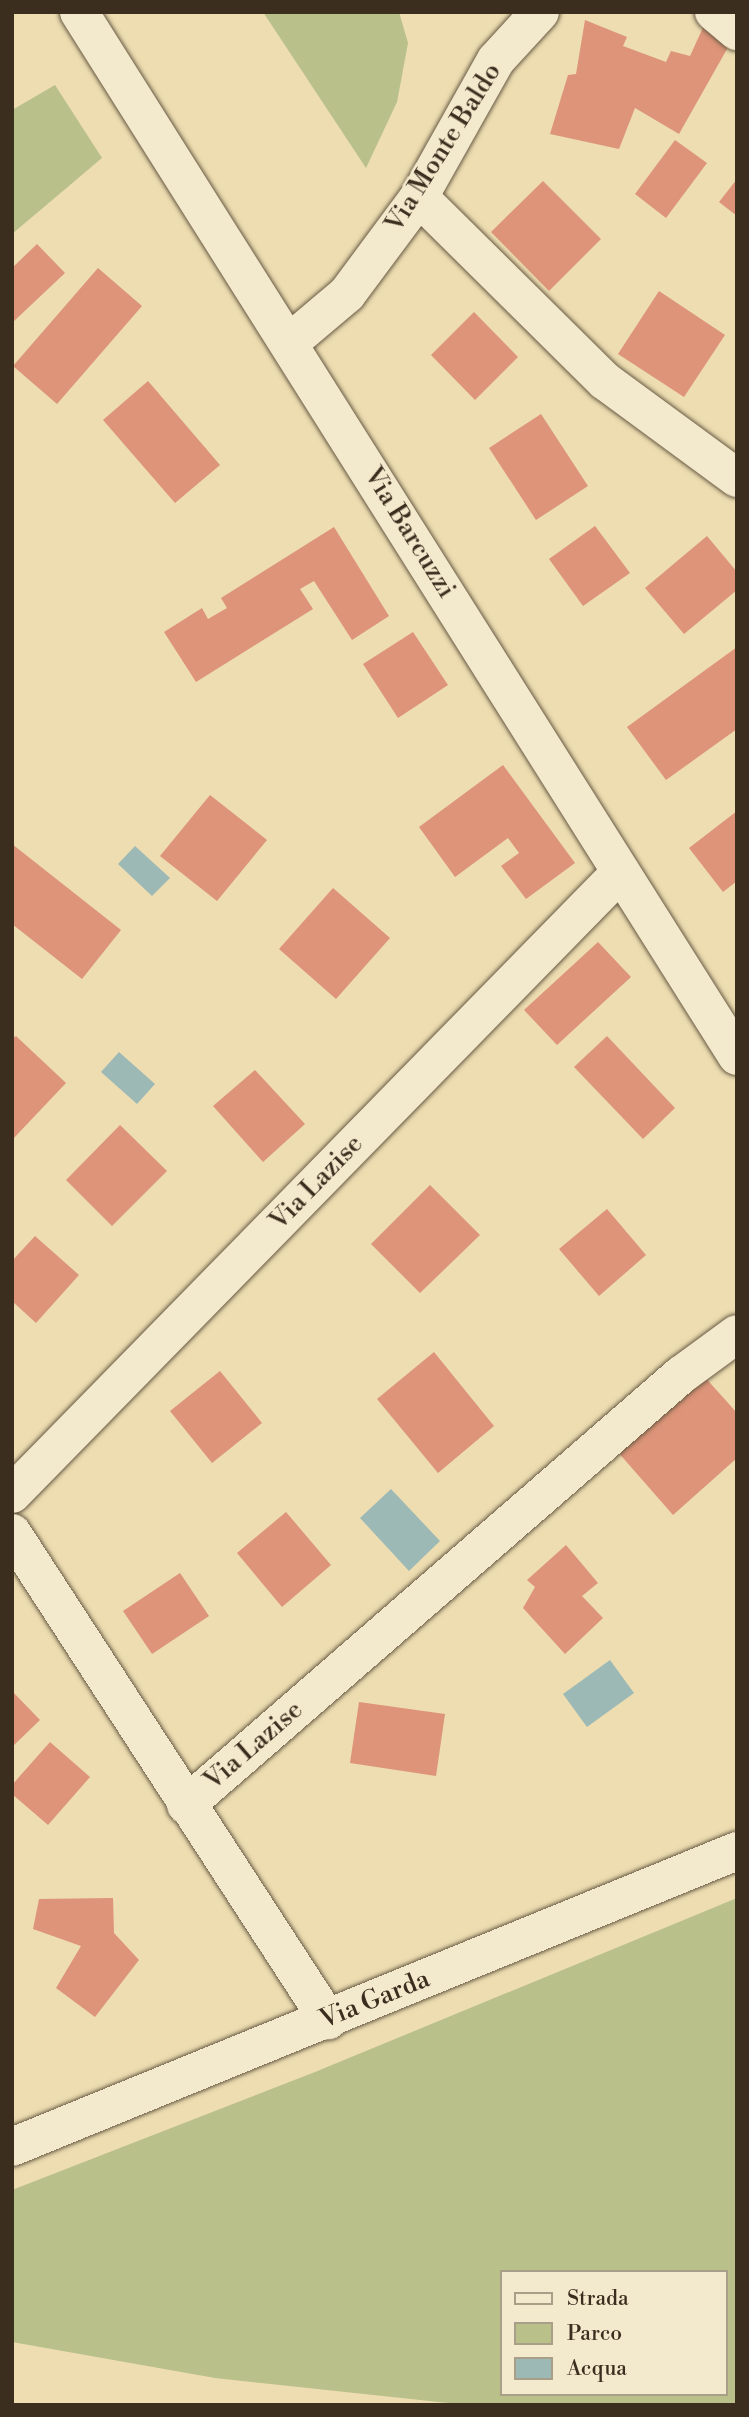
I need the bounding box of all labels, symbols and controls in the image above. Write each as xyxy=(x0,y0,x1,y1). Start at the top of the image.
street label: Via Monte Baldo xyxy=(380,58,508,238)
street label: Via Barcuzzi xyxy=(357,462,461,604)
street label: Via Lazise xyxy=(264,1129,370,1237)
street label: Via Lazise xyxy=(198,1695,310,1797)
street label: Via Garda xyxy=(316,1964,434,2036)
legend xyxy=(500,2270,728,2396)
text: Strada xyxy=(567,2286,629,2312)
text: Parco xyxy=(567,2321,622,2347)
text: Acqua xyxy=(567,2356,627,2382)

